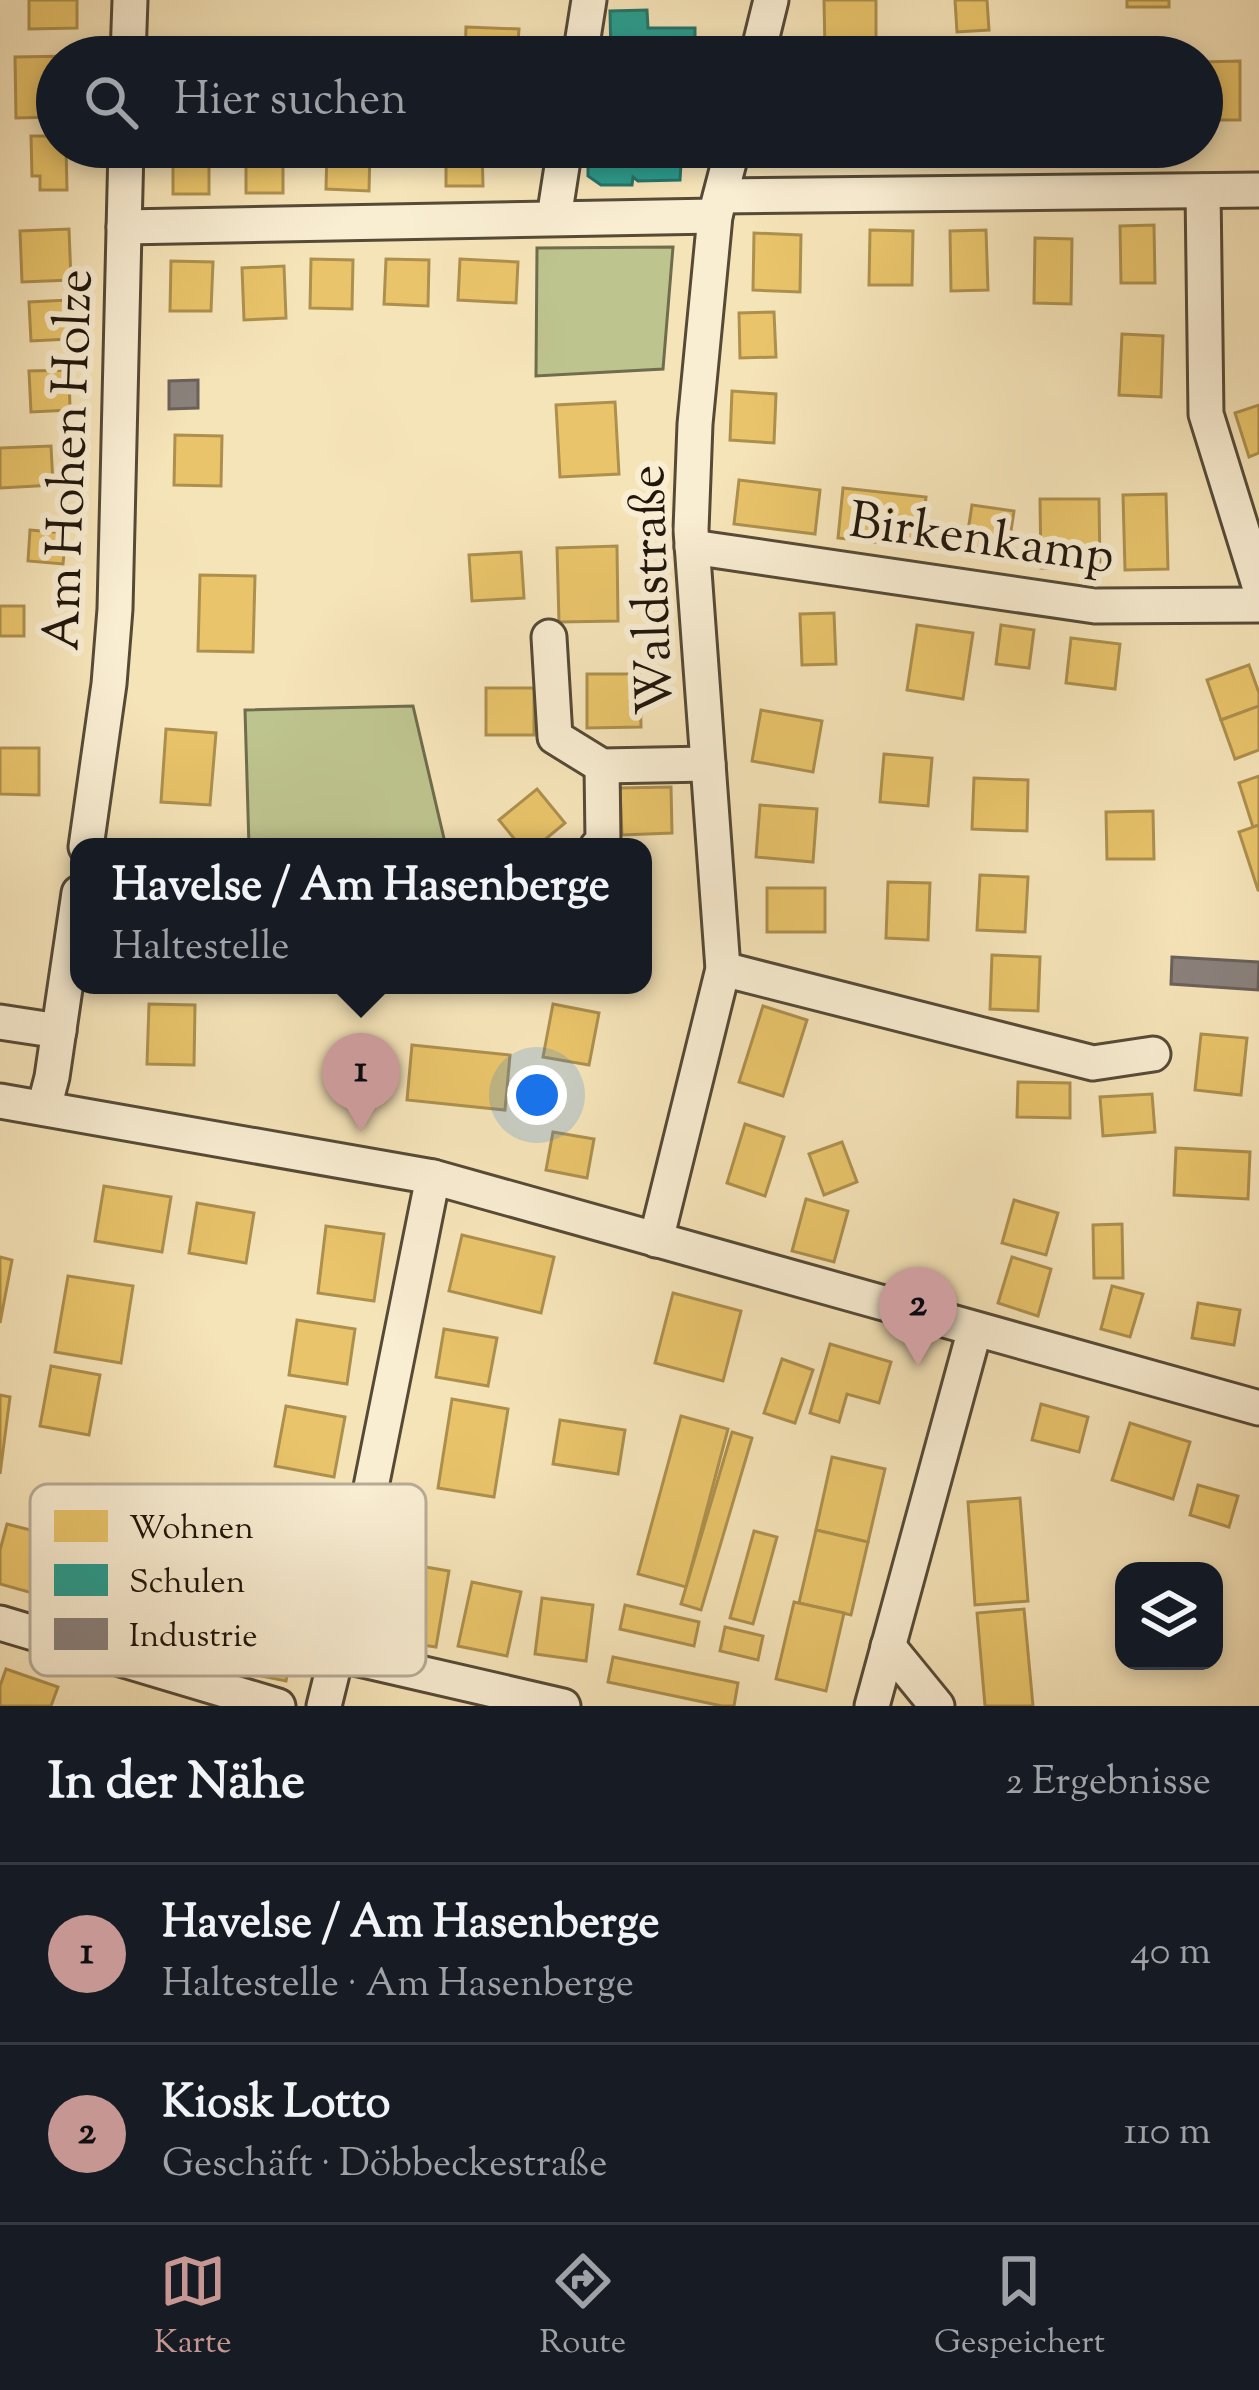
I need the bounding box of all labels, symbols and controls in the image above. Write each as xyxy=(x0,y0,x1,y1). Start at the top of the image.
search box xyxy=(36,36,1223,168)
icon: search xyxy=(78,69,144,135)
text: Hier suchen xyxy=(174,70,407,135)
street label: Am Hohen Holze xyxy=(28,268,115,652)
street label: Waldstraße xyxy=(614,463,695,716)
street label: Birkenkamp xyxy=(844,487,1119,596)
popup xyxy=(70,838,652,994)
text: Havelse / Am Hasenberge xyxy=(112,856,610,921)
text: Haltestelle xyxy=(112,921,289,977)
pin: 1 xyxy=(322,1033,400,1132)
your location xyxy=(507,1065,567,1125)
pin: 2 xyxy=(879,1267,957,1366)
legend xyxy=(30,1484,426,1676)
text: Wohnen xyxy=(129,1506,254,1554)
text: Schulen xyxy=(129,1560,245,1608)
map controls xyxy=(1115,1562,1223,1670)
button: layers xyxy=(1115,1562,1223,1670)
text: Industrie xyxy=(129,1614,258,1662)
text: In der Nähe xyxy=(48,1748,305,1821)
text: 2 Ergebnisse xyxy=(1005,1756,1211,1812)
text: Havelse / Am Hasenberge xyxy=(162,1893,659,1958)
text: 1 xyxy=(80,1926,94,1982)
text: 40 m xyxy=(1131,1926,1211,1982)
text: Haltestelle · Am Hasenberge xyxy=(162,1958,634,2014)
text: Kiosk Lotto xyxy=(162,2073,390,2138)
text: 2 xyxy=(78,2106,96,2162)
text: 110 m xyxy=(1124,2106,1211,2162)
text: Geschäft · Döbbeckestraße xyxy=(162,2138,607,2194)
tab: Karte xyxy=(154,2248,232,2368)
tab: Route xyxy=(540,2248,626,2368)
tab: Gespeichert xyxy=(934,2248,1105,2368)

